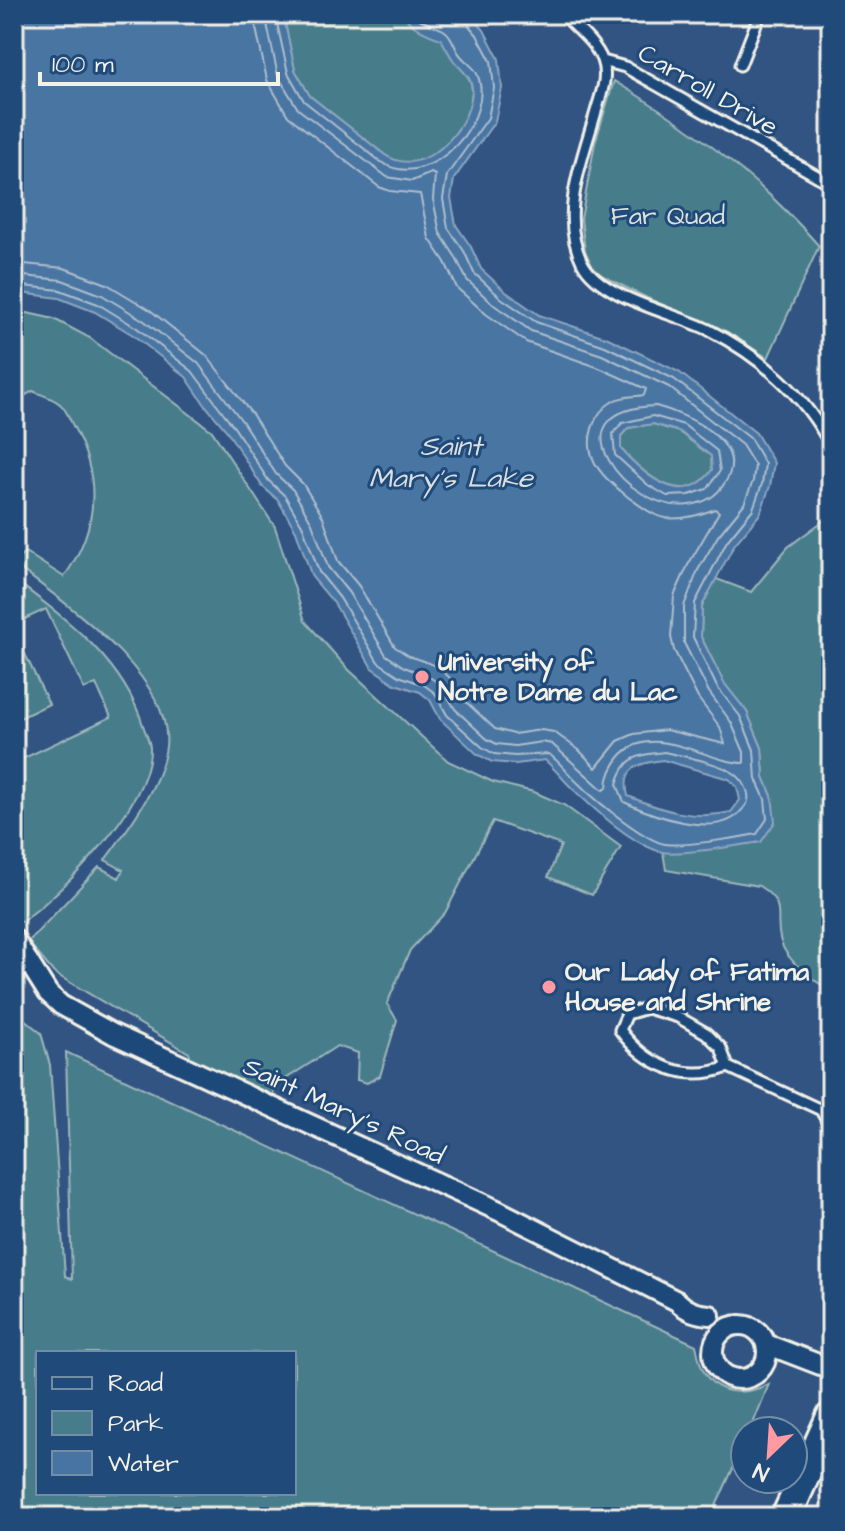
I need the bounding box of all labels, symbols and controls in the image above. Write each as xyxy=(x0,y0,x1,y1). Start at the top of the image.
street label: Carroll Drive xyxy=(631,35,785,145)
scale bar xyxy=(40,36,278,86)
text: 100 m xyxy=(52,48,114,82)
park label: Far Quad xyxy=(611,198,725,234)
water label: Saint Mary's Lake xyxy=(369,427,535,499)
place label: University of Notre Dame du Lac xyxy=(438,644,678,710)
marker: University of Notre Dame du Lac xyxy=(413,668,431,686)
place label: Our Lady of Fatima House and Shrine xyxy=(565,954,810,1020)
marker: Our Lady of Fatima House and Shrine xyxy=(540,978,558,996)
street label: Saint Mary's Road xyxy=(237,1049,451,1175)
legend xyxy=(36,1351,296,1495)
text: Road xyxy=(108,1367,163,1401)
text: Park xyxy=(108,1407,164,1441)
north arrow xyxy=(729,1415,809,1495)
text: Water xyxy=(108,1447,179,1481)
text: N xyxy=(748,1455,774,1489)

